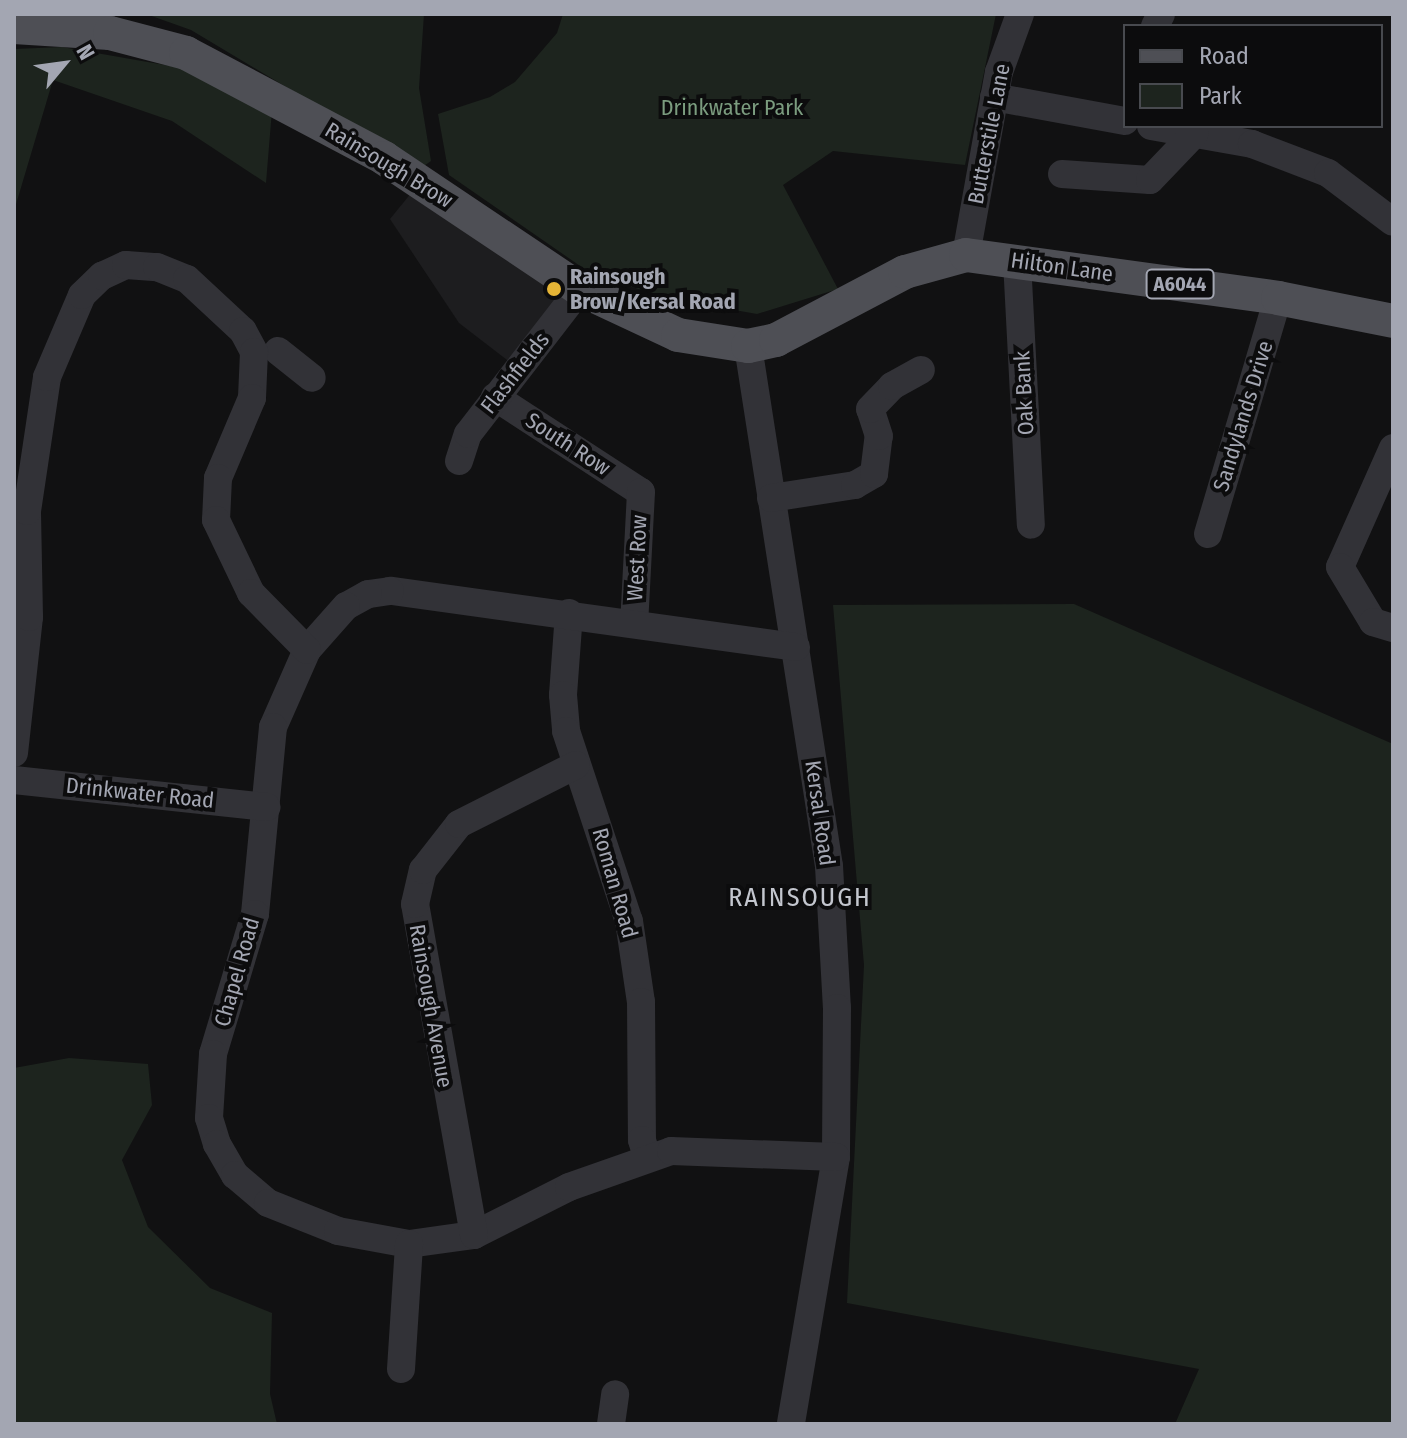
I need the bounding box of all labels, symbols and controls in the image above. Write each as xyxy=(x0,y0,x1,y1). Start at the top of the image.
north arrow xyxy=(24,24,104,104)
legend xyxy=(1123,24,1383,128)
text: N xyxy=(70,40,100,64)
text: Road xyxy=(1199,42,1249,70)
street label: Butterstile Lane xyxy=(962,62,1016,206)
text: Park xyxy=(1199,82,1242,110)
park label: Drinkwater Park xyxy=(661,95,803,121)
street label: Rainsough Brow xyxy=(320,117,458,213)
street label: Hilton Lane xyxy=(1009,247,1115,287)
place label: Rainsough Brow/Kersal Road xyxy=(570,263,736,314)
road number: A6044 xyxy=(1144,268,1216,300)
marker: Rainsough Brow/Kersal Road xyxy=(545,280,563,298)
street label: Flashfields xyxy=(475,327,555,419)
street label: Sandylands Drive xyxy=(1208,338,1278,494)
street label: Oak Bank xyxy=(1009,350,1039,436)
street label: South Row xyxy=(521,407,615,481)
street label: West Row xyxy=(622,514,652,602)
street label: Kersal Road xyxy=(800,759,840,867)
street label: Drinkwater Road xyxy=(65,772,215,814)
street label: Roman Road xyxy=(587,825,643,941)
district label: RAINSOUGH xyxy=(728,882,872,914)
street label: Chapel Road xyxy=(209,914,265,1030)
street label: Rainsough Avenue xyxy=(404,922,458,1090)

